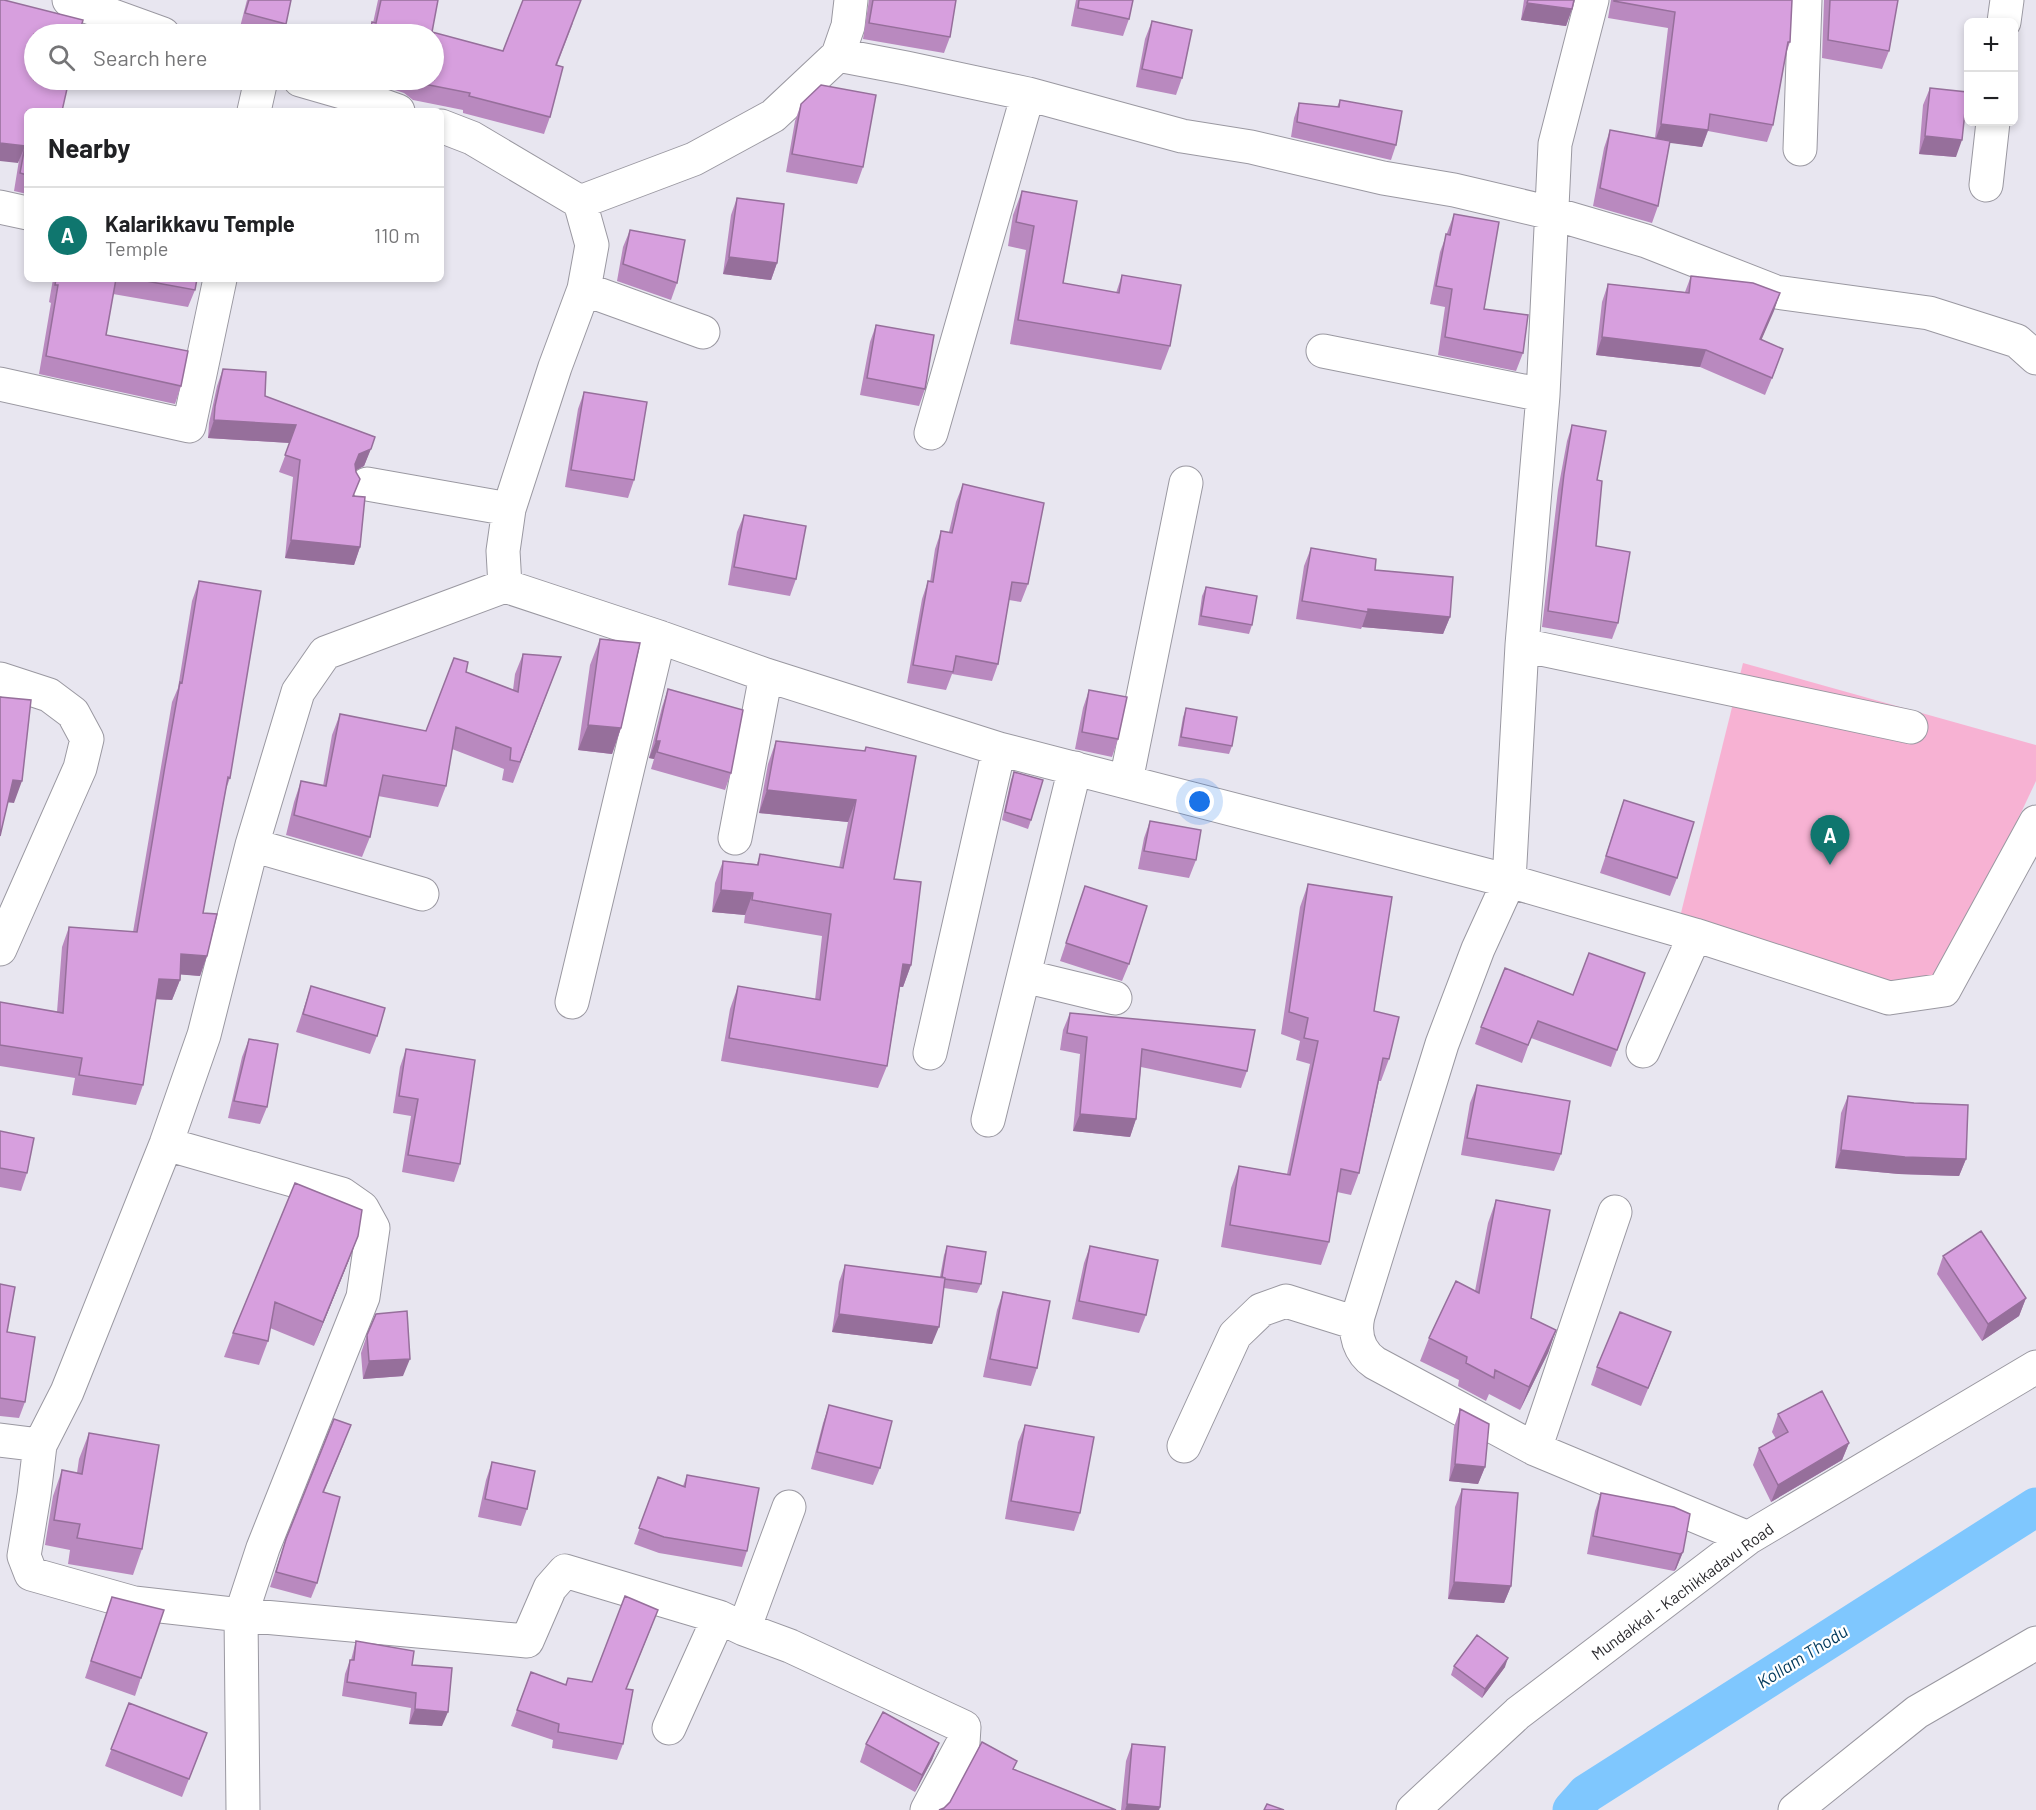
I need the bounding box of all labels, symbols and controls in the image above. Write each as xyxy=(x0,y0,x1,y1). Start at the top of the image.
map controls xyxy=(1964,18,2018,126)
button: + xyxy=(1964,18,2018,72)
search box xyxy=(24,24,444,90)
icon: search xyxy=(45,41,78,74)
text: Search here xyxy=(93,44,207,70)
button: − xyxy=(1964,72,2018,126)
text: Nearby xyxy=(48,132,130,163)
text: Kalarikkavu Temple xyxy=(105,210,295,236)
text: A xyxy=(61,223,74,247)
text: 110 m xyxy=(374,223,420,247)
text: Temple xyxy=(105,236,168,260)
your location xyxy=(1185,787,1214,816)
pin: A xyxy=(1810,816,1850,865)
street label: Mundakkal - Kachikkadavu Road xyxy=(1587,1519,1777,1663)
water label: Kollam Thodu xyxy=(1752,1619,1852,1693)

